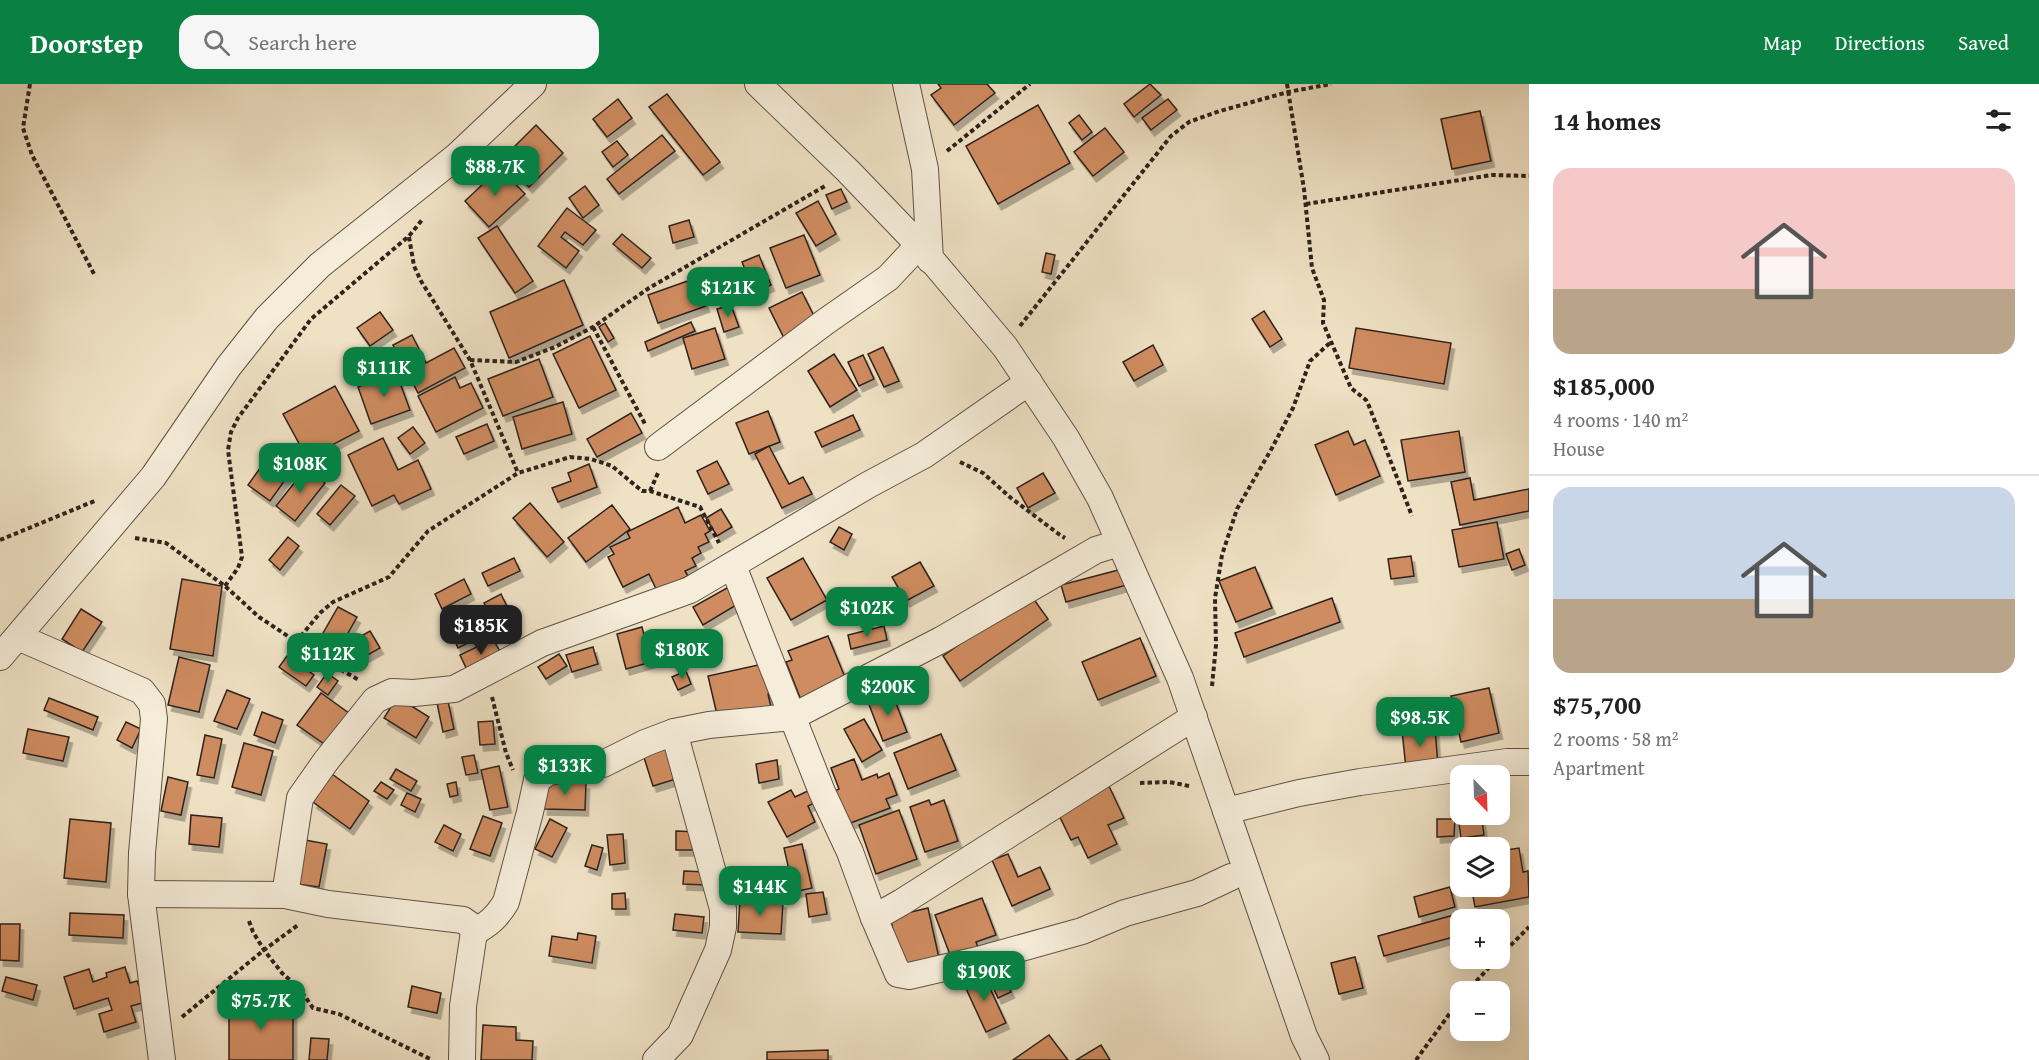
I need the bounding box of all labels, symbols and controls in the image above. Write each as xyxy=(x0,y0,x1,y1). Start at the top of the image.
search box xyxy=(179,15,599,69)
text: Doorstep xyxy=(30,22,143,63)
icon: search xyxy=(200,26,233,59)
text: Search here xyxy=(248,26,357,58)
text: Map xyxy=(1763,27,1802,58)
text: Directions xyxy=(1835,27,1925,58)
text: Saved xyxy=(1958,27,2009,58)
text: 14 homes xyxy=(1553,101,1661,140)
icon: filters xyxy=(1982,104,2015,137)
pin: $88.7K xyxy=(446,146,544,197)
text: $88.7K xyxy=(465,151,525,180)
icon: home xyxy=(1730,207,1838,315)
pin: $121K xyxy=(686,267,770,318)
text: $121K xyxy=(701,272,755,301)
pin: $111K xyxy=(342,347,426,398)
text: $111K xyxy=(357,352,411,381)
text: $185,000 xyxy=(1553,366,1655,405)
text: 4 rooms · 140 m² xyxy=(1553,405,1688,434)
text: House xyxy=(1553,434,1605,463)
pin: $108K xyxy=(258,443,342,494)
text: $108K xyxy=(273,448,327,477)
icon: home xyxy=(1730,526,1838,634)
pin: $102K xyxy=(825,587,909,638)
text: $102K xyxy=(840,592,894,621)
pin: $185K xyxy=(439,605,523,656)
text: $185K xyxy=(454,610,508,639)
pin: $180K xyxy=(640,629,724,680)
pin: $112K xyxy=(286,633,370,684)
text: $180K xyxy=(655,634,709,663)
text: $112K xyxy=(301,638,355,667)
pin: $200K xyxy=(846,666,930,717)
text: $200K xyxy=(861,671,915,700)
text: $75,700 xyxy=(1553,685,1641,724)
pin: $98.5K xyxy=(1371,697,1469,748)
text: $98.5K xyxy=(1390,702,1450,731)
text: 2 rooms · 58 m² xyxy=(1553,724,1679,753)
pin: $133K xyxy=(523,745,607,796)
text: $133K xyxy=(538,750,592,779)
text: Apartment xyxy=(1553,753,1645,782)
north arrow xyxy=(1450,765,1510,825)
map controls xyxy=(1450,765,1510,1041)
button: layers xyxy=(1450,837,1510,897)
pin: $144K xyxy=(718,866,802,917)
text: $144K xyxy=(733,871,787,900)
button: + xyxy=(1450,909,1510,969)
pin: $190K xyxy=(942,951,1026,1002)
text: $190K xyxy=(957,956,1011,985)
pin: $75.7K xyxy=(212,980,310,1031)
button: − xyxy=(1450,981,1510,1041)
text: $75.7K xyxy=(231,985,291,1014)

